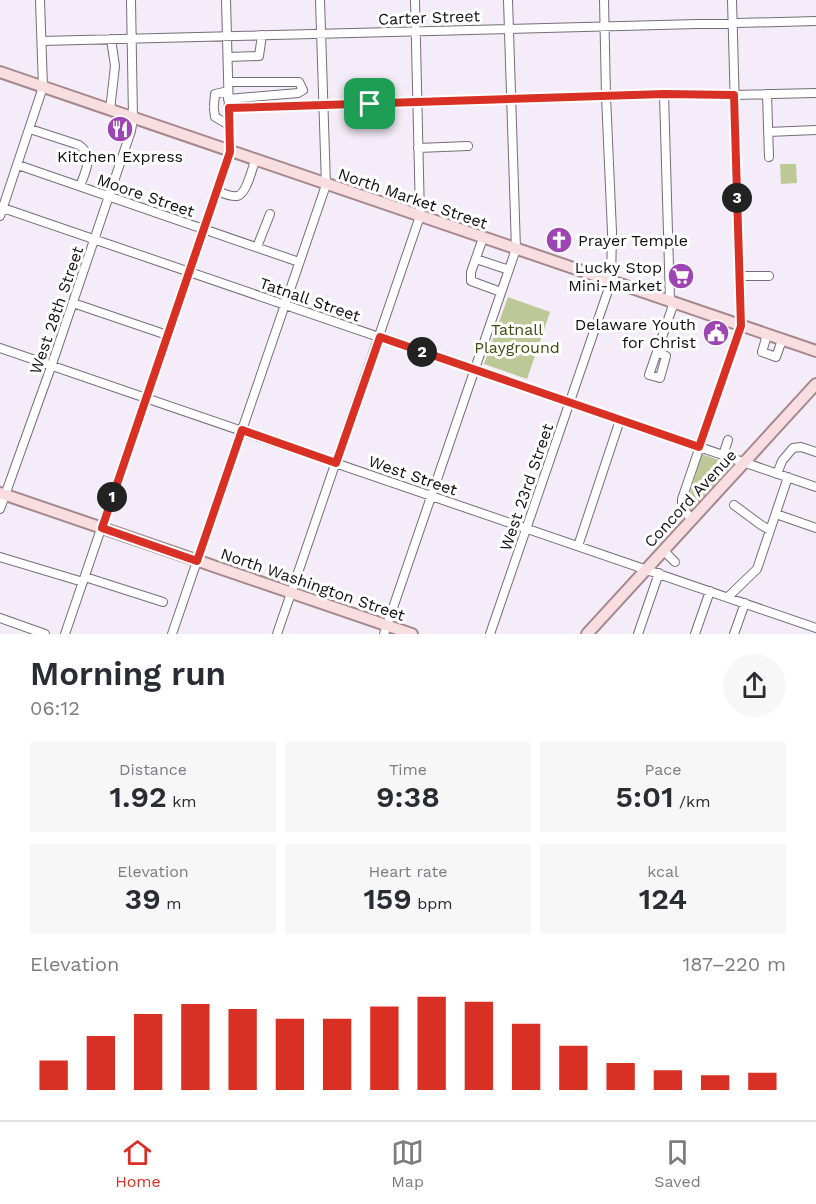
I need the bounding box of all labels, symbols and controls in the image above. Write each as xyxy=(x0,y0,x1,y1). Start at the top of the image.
street label: Carter Street xyxy=(378,6,481,29)
pin xyxy=(344,78,395,129)
icon: arrive xyxy=(353,87,386,120)
restaurant icon: Kitchen Express xyxy=(105,114,135,144)
place label: Kitchen Express xyxy=(57,147,183,166)
street label: North Market Street xyxy=(336,164,490,233)
street label: Moore Street xyxy=(95,170,197,221)
pin: 3 xyxy=(722,183,752,213)
text: 3 xyxy=(732,188,742,207)
church icon: Prayer Temple xyxy=(544,225,574,255)
place label: Prayer Temple xyxy=(578,231,688,250)
street label: West 28th Street xyxy=(26,243,87,377)
place label: Lucky Stop Mini-Market xyxy=(568,258,662,295)
supermarket icon: Lucky Stop Mini-Market xyxy=(666,261,696,291)
street label: Tatnall Street xyxy=(257,273,363,326)
place label: Delaware Youth for Christ xyxy=(575,315,696,352)
public building icon: Delaware Youth for Christ xyxy=(701,318,731,348)
park label: Tatnall Playground xyxy=(474,320,560,357)
pin: 2 xyxy=(407,337,437,367)
text: 2 xyxy=(417,342,427,361)
street label: West 23rd Street xyxy=(496,421,557,553)
street label: Concord Avenue xyxy=(640,446,741,551)
street label: West Street xyxy=(366,451,460,500)
pin: 1 xyxy=(97,482,127,512)
text: 1 xyxy=(109,487,115,506)
street label: North Washington Street xyxy=(218,544,408,625)
text: Morning run xyxy=(30,654,226,693)
button: share xyxy=(723,654,786,717)
text: 06:12 xyxy=(30,696,80,720)
text: Distance xyxy=(119,760,187,779)
text: Time xyxy=(389,760,427,779)
text: Pace xyxy=(644,760,682,779)
text: 1.92 xyxy=(110,779,167,814)
text: 9:38 xyxy=(376,779,440,814)
text: 5:01 xyxy=(616,779,674,814)
text: km xyxy=(167,792,196,811)
text: /km xyxy=(674,792,710,811)
text: Elevation xyxy=(117,862,189,881)
text: Heart rate xyxy=(368,862,448,881)
text: kcal xyxy=(647,862,679,881)
text: 39 xyxy=(125,881,161,916)
text: 159 xyxy=(363,881,412,916)
text: 124 xyxy=(639,881,687,916)
text: m xyxy=(161,894,181,913)
text: bpm xyxy=(412,894,453,913)
text: Elevation xyxy=(30,952,119,976)
text: 187–220 m xyxy=(682,952,786,976)
tab: Home xyxy=(115,1136,161,1191)
tab: Map xyxy=(391,1136,424,1191)
tab: Saved xyxy=(654,1136,701,1191)

